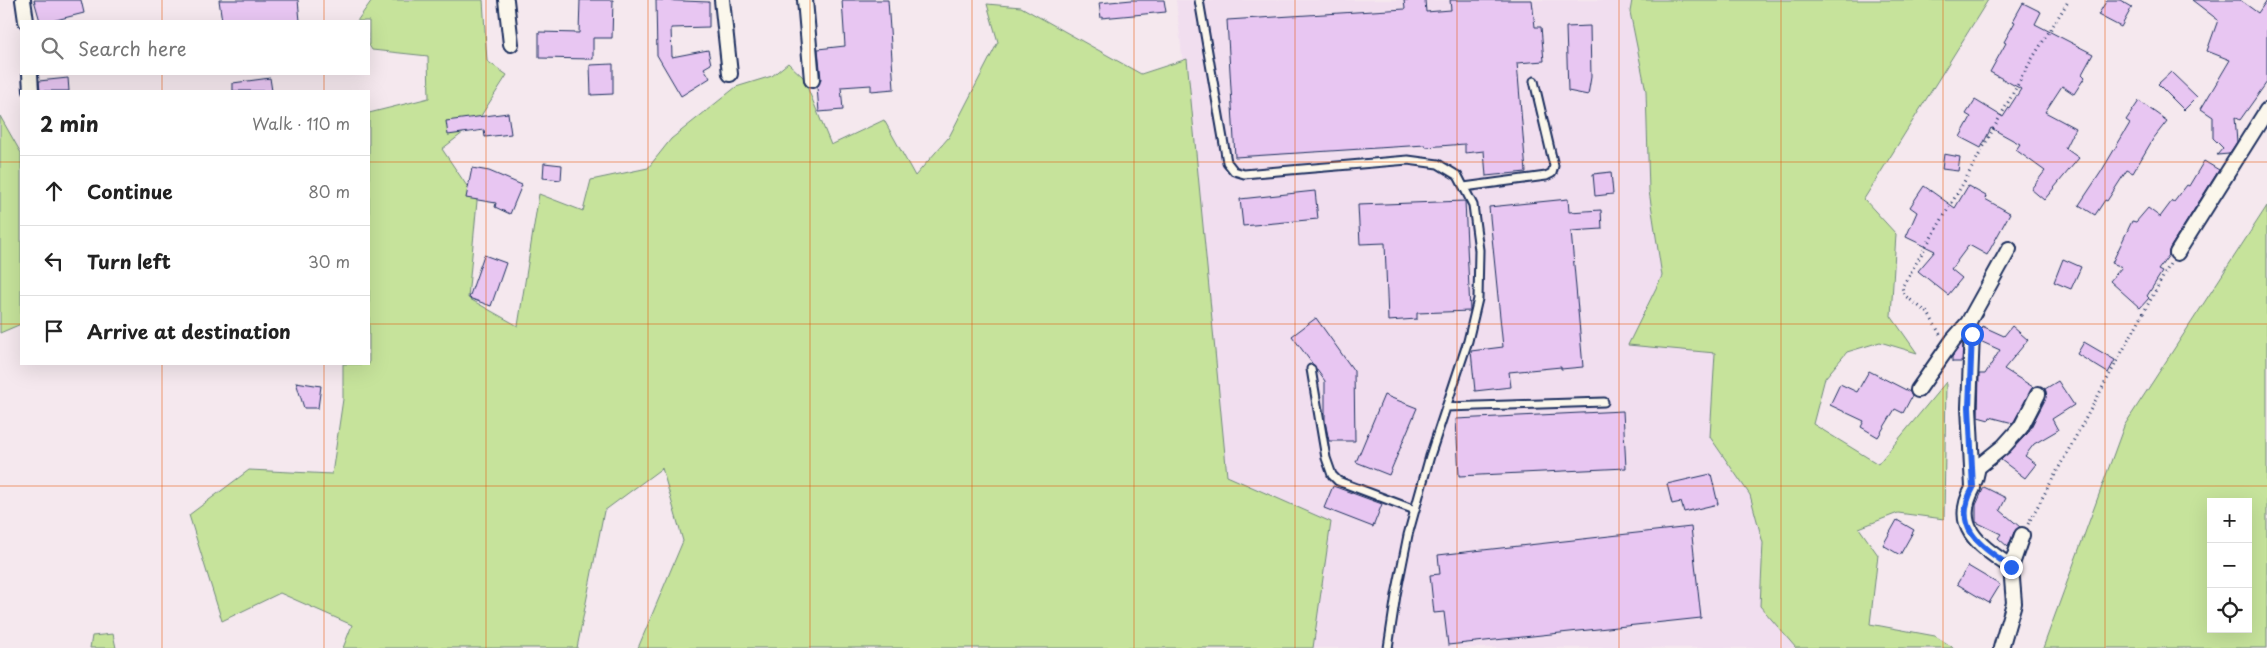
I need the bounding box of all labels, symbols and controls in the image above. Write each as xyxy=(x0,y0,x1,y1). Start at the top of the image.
search box xyxy=(20,20,370,75)
icon: search xyxy=(38,34,66,62)
text: Search here xyxy=(78,34,187,62)
text: 2 min xyxy=(40,107,99,139)
text: Walk · 110 m xyxy=(252,111,350,135)
icon: ahead xyxy=(40,177,68,205)
text: Continue xyxy=(87,177,173,205)
text: 80 m xyxy=(308,179,350,203)
icon: left xyxy=(40,247,68,275)
text: Turn left xyxy=(87,247,171,275)
text: 30 m xyxy=(308,249,350,273)
icon: arrive xyxy=(40,317,68,345)
text: Arrive at destination xyxy=(87,317,291,345)
route start xyxy=(1961,323,1984,346)
map controls xyxy=(2207,498,2252,633)
button: + xyxy=(2207,498,2252,543)
button: − xyxy=(2207,543,2252,588)
route end xyxy=(2000,556,2023,579)
button: locate xyxy=(2207,588,2252,633)

